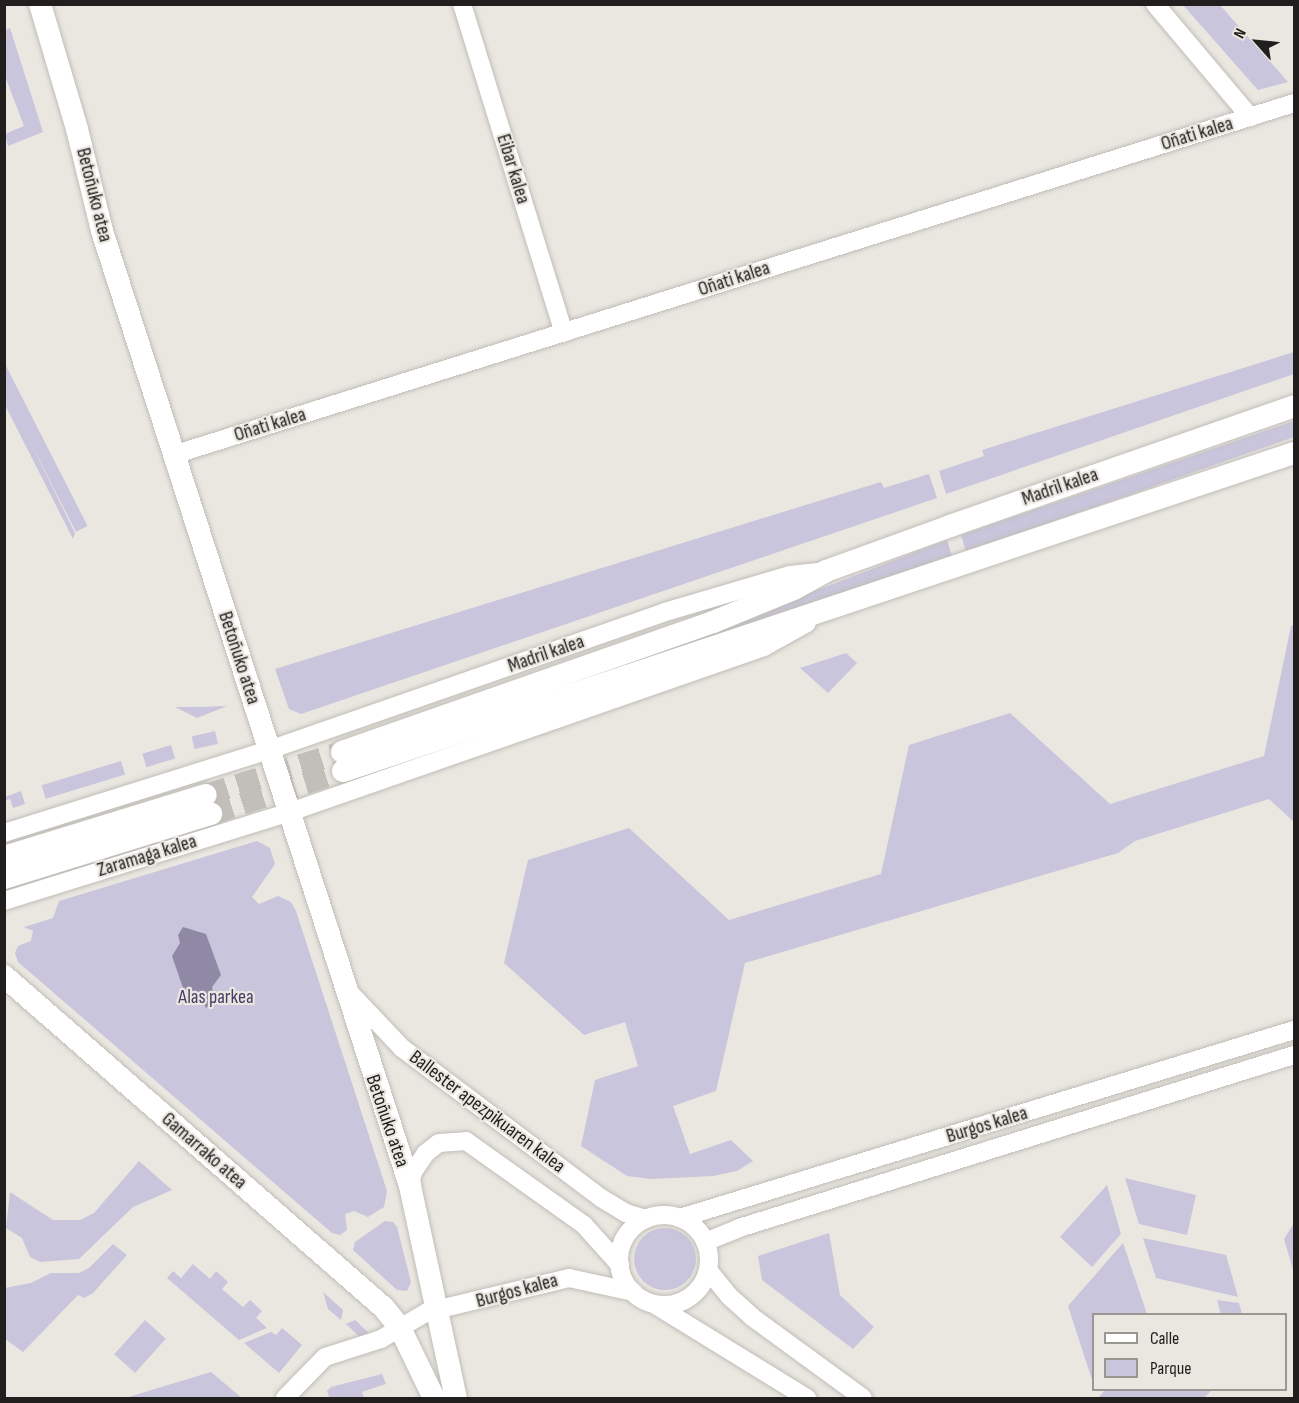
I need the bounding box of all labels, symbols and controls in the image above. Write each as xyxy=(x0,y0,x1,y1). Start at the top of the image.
north arrow xyxy=(1227,12,1287,72)
text: N xyxy=(1230,25,1251,42)
street label: Oñati kalea xyxy=(1158,112,1236,156)
street label: Eibar kalea xyxy=(491,131,535,207)
street label: Betoñuko atea xyxy=(71,145,117,245)
street label: Oñati kalea xyxy=(695,256,773,302)
street label: Oñati kalea xyxy=(231,403,309,447)
street label: Madril kalea xyxy=(1019,463,1101,511)
street label: Betoñuko atea xyxy=(213,609,265,707)
street label: Madril kalea xyxy=(505,630,587,678)
street label: Zaramaga kalea xyxy=(94,829,200,883)
park label: Alas parkea xyxy=(178,985,254,1009)
street label: Ballester apezpikuaren kalea xyxy=(404,1046,570,1178)
street label: Betoñuko atea xyxy=(360,1072,414,1170)
street label: Burgos kalea xyxy=(943,1101,1031,1149)
street label: Gamarrako atea xyxy=(156,1107,252,1195)
street label: Burgos kalea xyxy=(473,1269,561,1313)
legend xyxy=(1092,1313,1287,1391)
text: Calle xyxy=(1150,1328,1179,1349)
text: Parque xyxy=(1150,1358,1191,1379)

